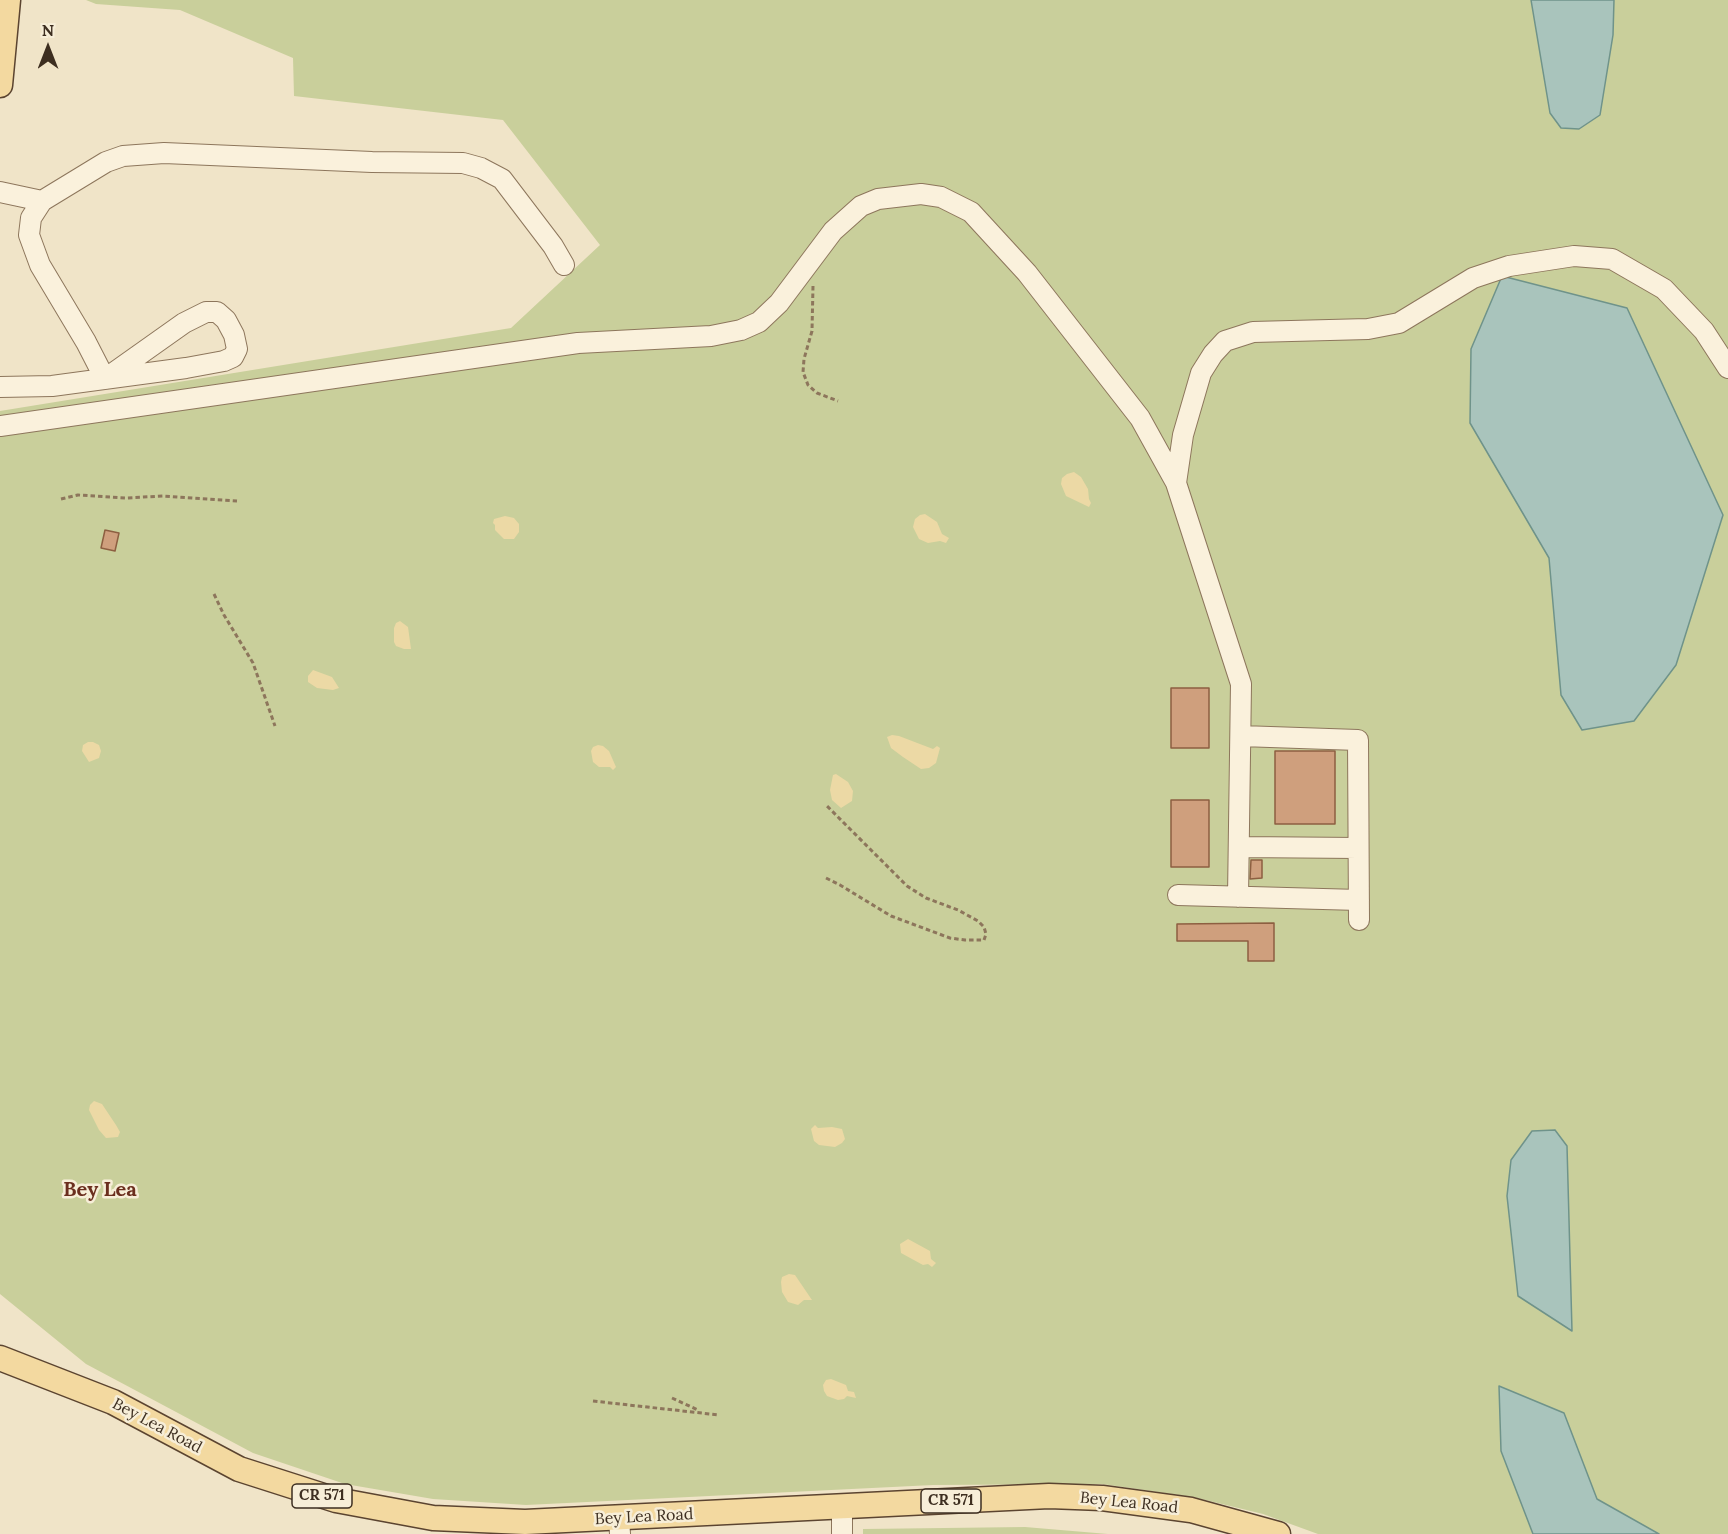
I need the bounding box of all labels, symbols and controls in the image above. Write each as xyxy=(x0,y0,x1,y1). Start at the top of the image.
north arrow xyxy=(18,18,78,78)
text: N xyxy=(42,20,54,40)
district label: Bey Lea xyxy=(63,1178,137,1202)
street label: Bey Lea Road xyxy=(109,1394,205,1458)
road number: CR 571 xyxy=(292,1484,352,1508)
street label: Bey Lea Road xyxy=(1079,1488,1179,1518)
road number: CR 571 xyxy=(921,1489,981,1513)
street label: Bey Lea Road xyxy=(594,1505,694,1529)

